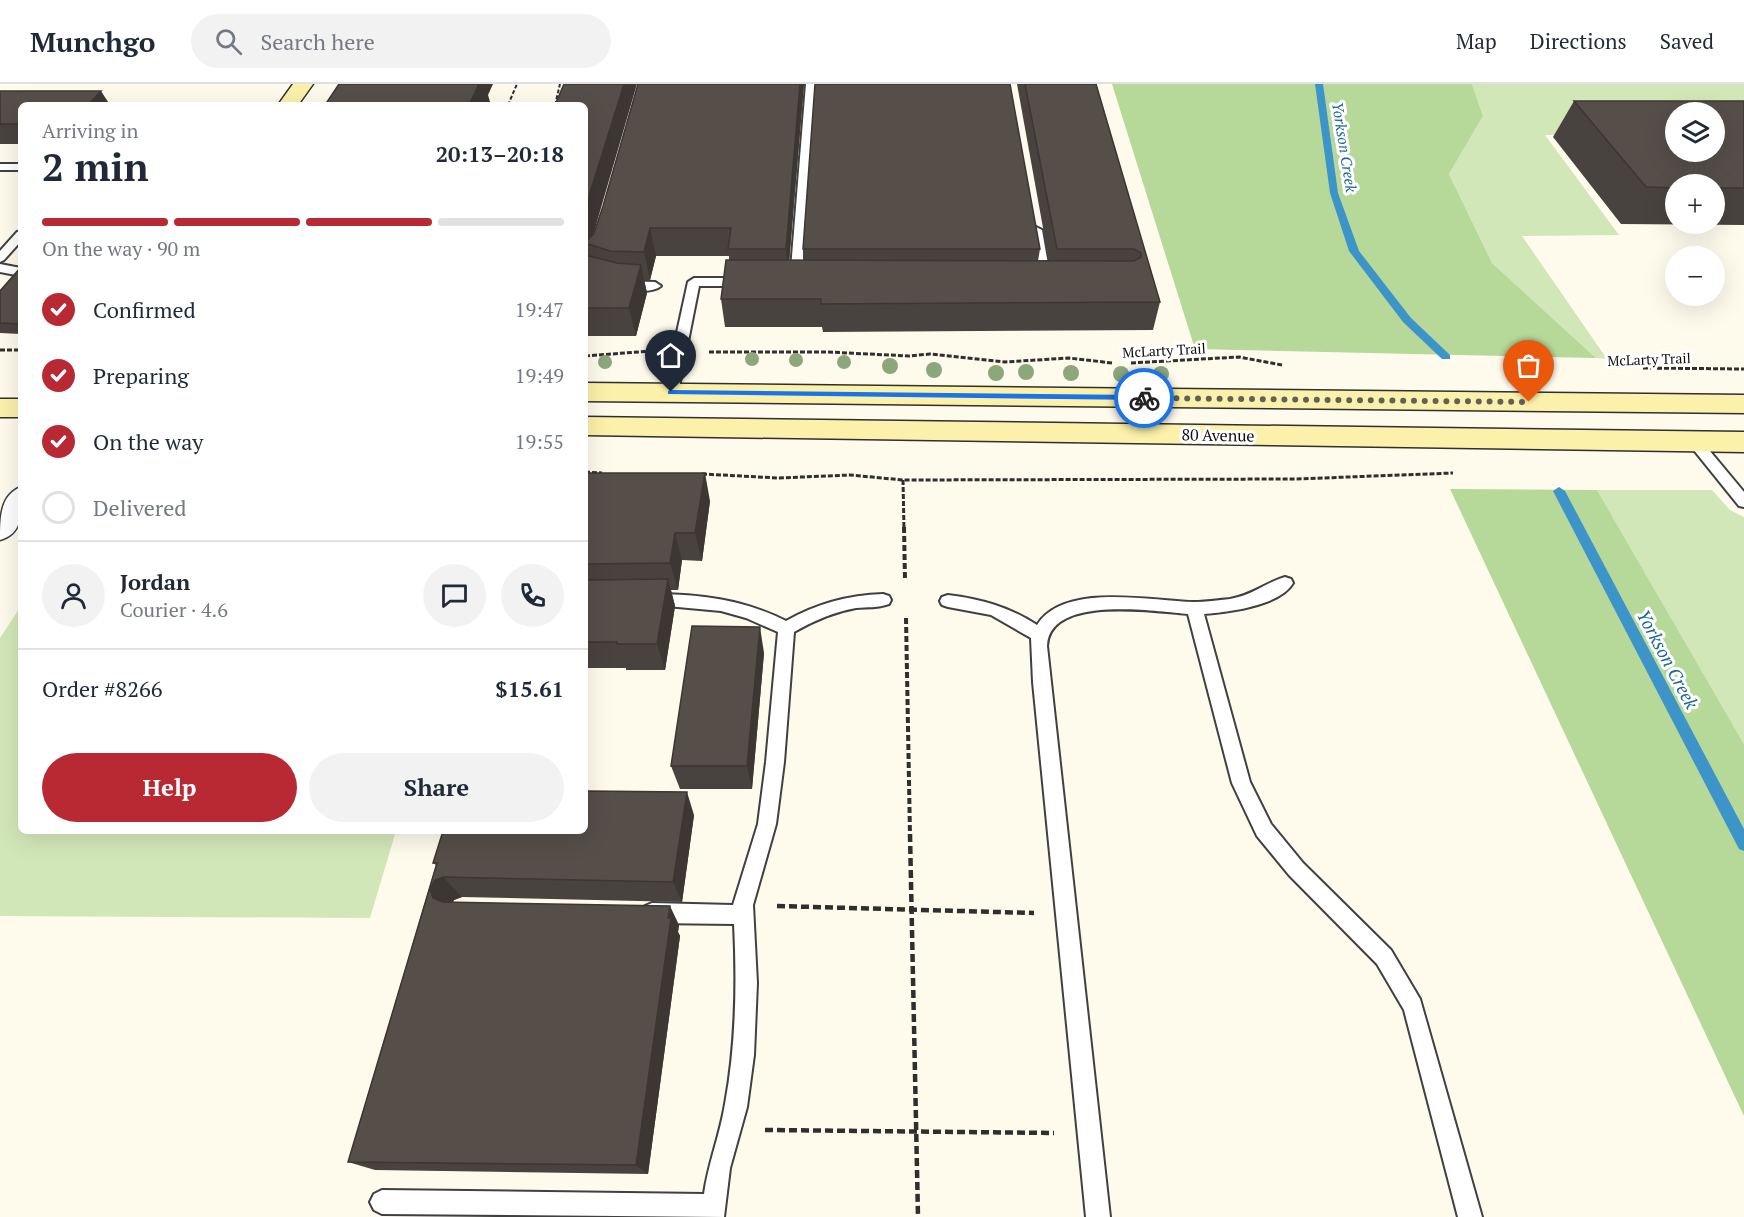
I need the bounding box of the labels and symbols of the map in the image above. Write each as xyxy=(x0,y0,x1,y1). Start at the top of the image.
water label: Yorkson Creek xyxy=(1328,100,1362,194)
pin xyxy=(645,330,696,392)
street label: McLarty Trail xyxy=(1122,338,1206,362)
pin xyxy=(1503,340,1554,402)
street label: McLarty Trail xyxy=(1607,348,1691,370)
courier xyxy=(1114,368,1174,428)
street label: 80 Avenue xyxy=(1181,423,1255,447)
water label: Yorkson Creek xyxy=(1632,605,1704,713)

